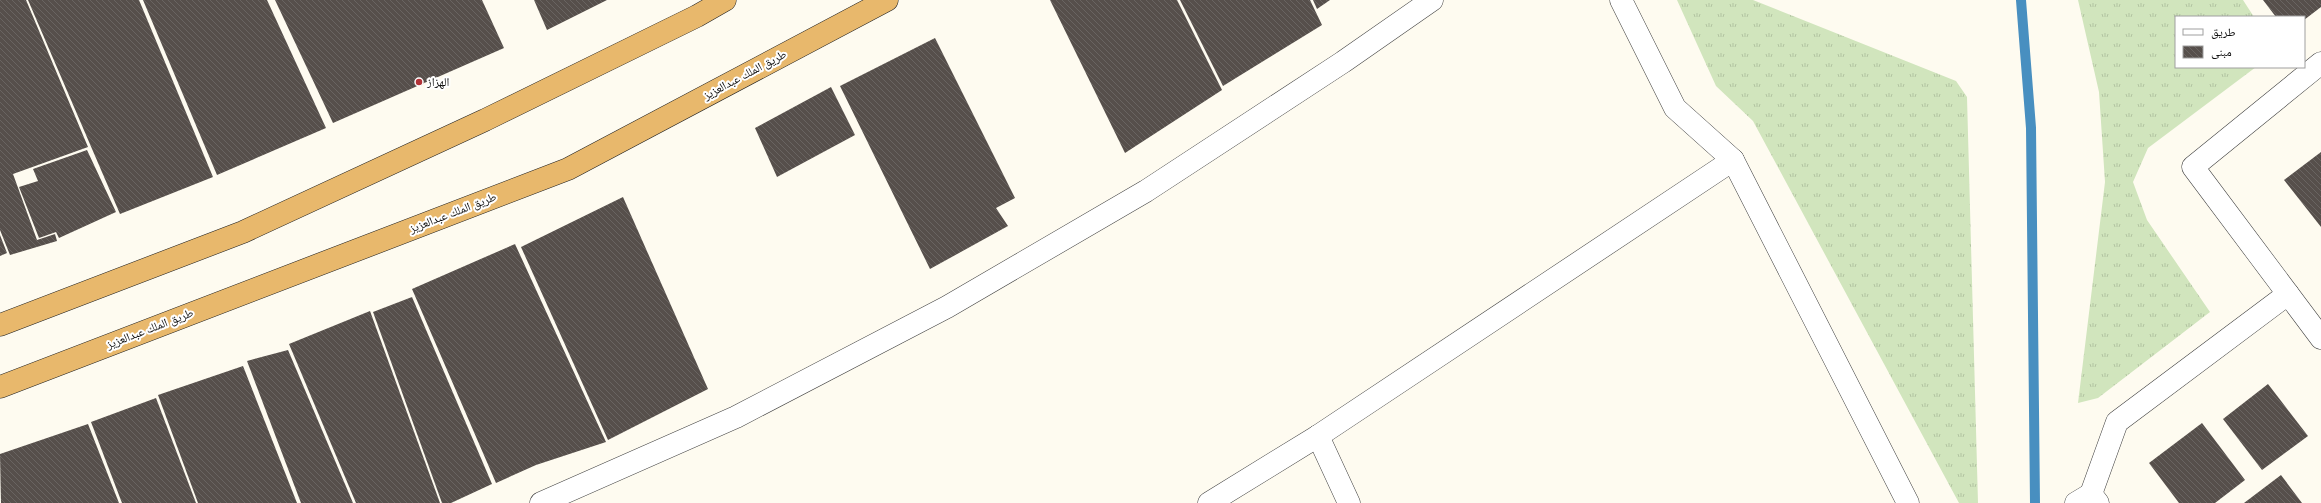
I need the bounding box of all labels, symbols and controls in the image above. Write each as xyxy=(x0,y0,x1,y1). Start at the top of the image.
legend xyxy=(2175,16,2305,68)
text: طريق xyxy=(2211,23,2236,42)
text: مبنى xyxy=(2211,43,2232,62)
street label: طريق الملك عبدالعزيز xyxy=(699,45,790,105)
place label: الهزاز xyxy=(426,73,449,92)
marker: الهزاز xyxy=(414,77,424,87)
street label: طريق الملك عبدالعزيز xyxy=(406,188,499,239)
street label: طريق الملك عبدالعزيز xyxy=(103,304,196,355)

